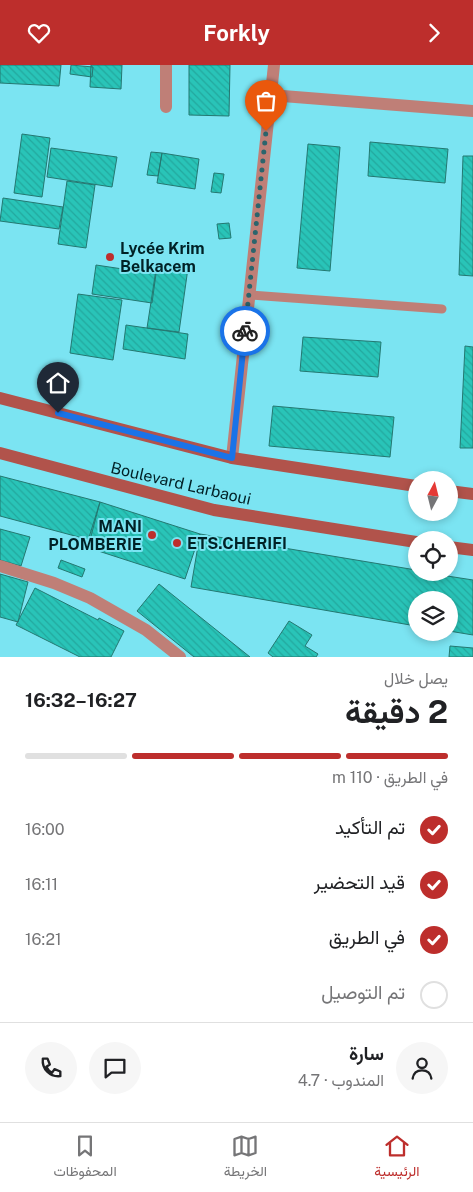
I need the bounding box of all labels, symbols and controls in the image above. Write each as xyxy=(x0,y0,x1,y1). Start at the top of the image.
icon: heart xyxy=(25,19,53,47)
icon: forward xyxy=(420,19,448,47)
text: Forkly xyxy=(203,20,270,46)
pin xyxy=(245,80,287,131)
icon: bag xyxy=(252,87,280,115)
place label: Lycée Krim Belkacem xyxy=(120,239,205,276)
marker: Lycée Krim Belkacem xyxy=(104,251,116,263)
courier xyxy=(220,306,270,356)
icon: bike xyxy=(231,317,259,345)
pin xyxy=(37,362,79,413)
icon: home xyxy=(44,369,72,397)
street label: Boulevard Larbaoui xyxy=(109,458,253,509)
north arrow xyxy=(408,471,458,521)
map controls xyxy=(408,471,458,641)
place label: MANI PLOMBERIE xyxy=(48,517,142,554)
marker: MANI PLOMBERIE xyxy=(146,529,158,541)
button: locate xyxy=(408,531,458,581)
place label: ETS.CHERIFI xyxy=(187,534,287,553)
marker: ETS.CHERIFI xyxy=(171,537,183,549)
button: layers xyxy=(408,591,458,641)
text: يصل خلال xyxy=(384,669,448,688)
text: 16:27–16:32 xyxy=(25,689,137,711)
text: 2 دقيقة xyxy=(345,693,448,730)
text: في الطريق · 110 m xyxy=(332,768,448,787)
text: تم التأكيد xyxy=(335,816,405,838)
icon: check xyxy=(420,816,448,844)
text: 16:00 xyxy=(25,820,65,839)
text: قيد التحضير xyxy=(314,871,405,893)
icon: check xyxy=(420,871,448,899)
text: 16:11 xyxy=(25,875,58,894)
text: في الطريق xyxy=(329,926,405,948)
icon: check xyxy=(420,926,448,954)
text: 16:21 xyxy=(25,930,61,949)
text: تم التوصيل xyxy=(321,981,405,1003)
button: phone xyxy=(25,1042,77,1094)
button: chat xyxy=(89,1042,141,1094)
text: سارة xyxy=(349,1042,384,1064)
button: person xyxy=(396,1042,448,1094)
text: المندوب · 4.7 xyxy=(298,1071,384,1090)
tab: المحفوظات xyxy=(54,1132,117,1184)
tab: الخريطة xyxy=(224,1132,267,1184)
tab: الرئيسية xyxy=(374,1132,419,1184)

